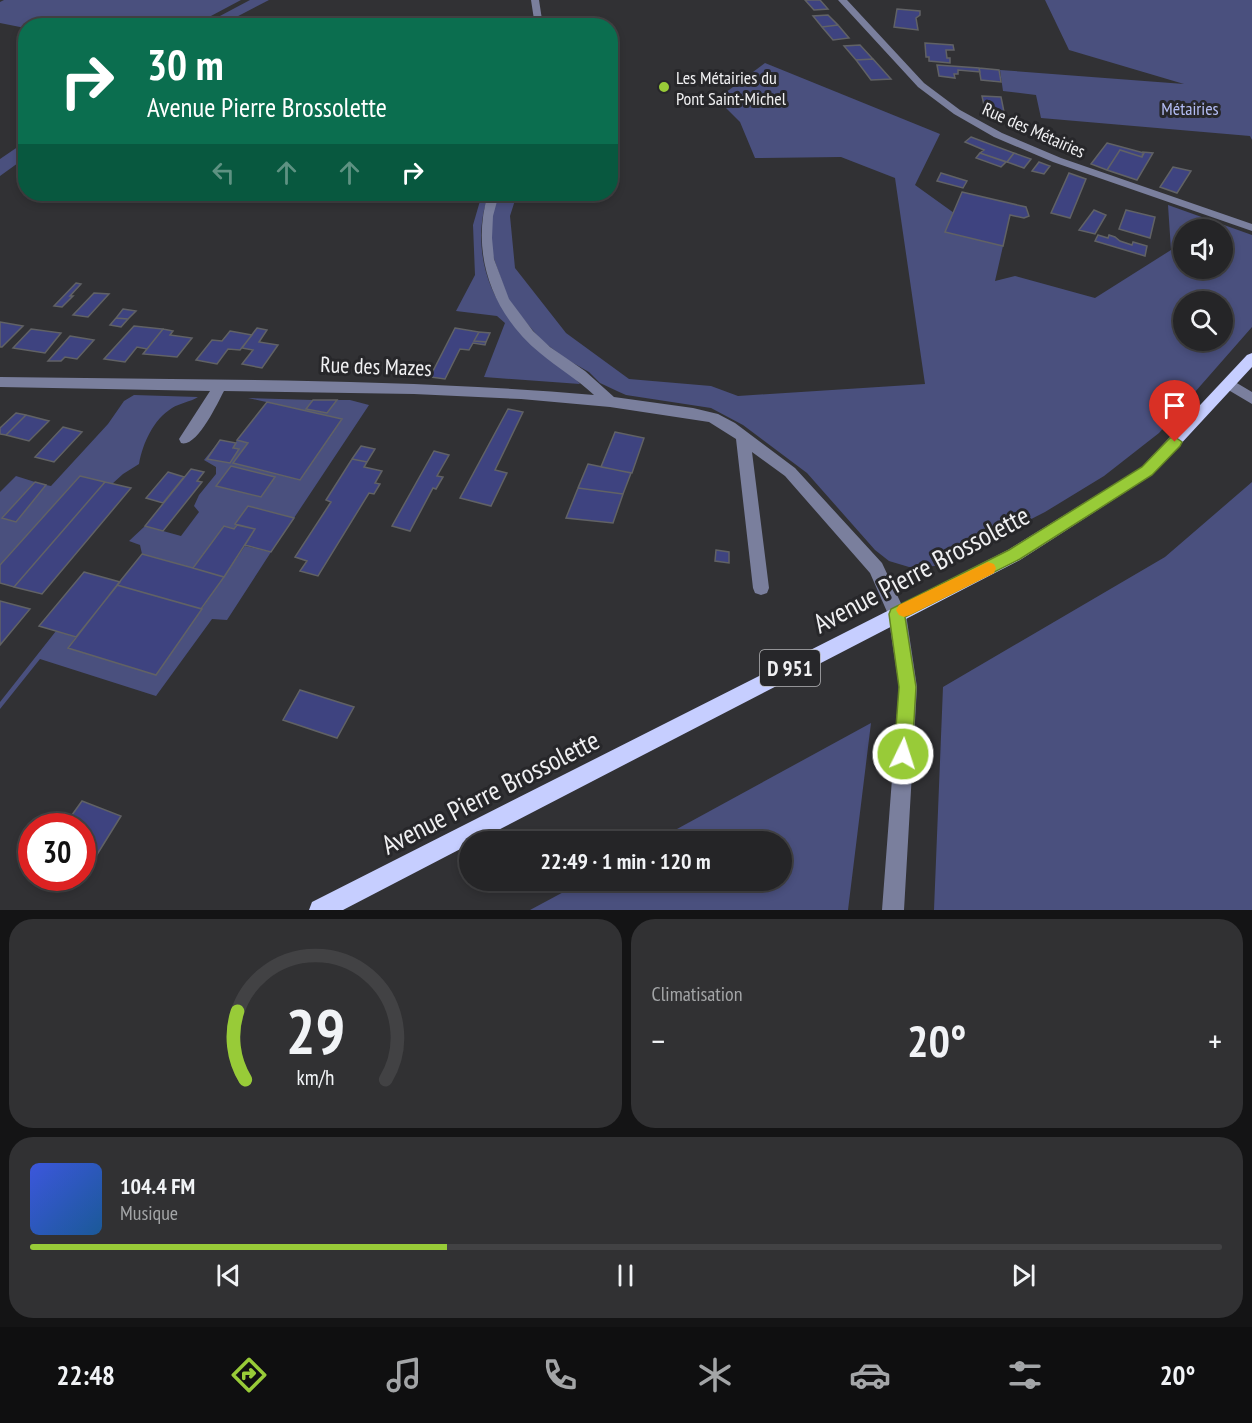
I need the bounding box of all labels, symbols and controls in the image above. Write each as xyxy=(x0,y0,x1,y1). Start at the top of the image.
text: 30 m xyxy=(147,37,224,92)
icon: right xyxy=(48,42,126,120)
place label: Les Métairies du Pont Saint-Michel xyxy=(676,66,787,110)
marker: Les Métairies du Pont Saint-Michel xyxy=(657,80,671,94)
text: Avenue Pierre Brossolette xyxy=(147,90,387,124)
street label: Rue des Métairies xyxy=(979,97,1089,163)
park label: Métairies xyxy=(1161,97,1219,120)
icon: left xyxy=(207,156,240,189)
icon: ahead xyxy=(270,156,303,189)
icon: ahead xyxy=(333,156,366,189)
icon: right xyxy=(396,156,429,189)
map controls xyxy=(1173,219,1233,351)
button: sound xyxy=(1173,219,1233,279)
button: search xyxy=(1173,291,1233,351)
street label: Rue des Mazes xyxy=(320,350,432,382)
pin xyxy=(1149,380,1200,442)
icon: arrive xyxy=(1158,389,1191,422)
street label: Avenue Pierre Brossolette xyxy=(807,498,1035,640)
road number: D 951 xyxy=(760,650,820,686)
street label: Avenue Pierre Brossolette xyxy=(375,722,605,862)
position arrow xyxy=(871,722,935,786)
speed limit sign: 30 xyxy=(18,813,96,891)
text: 22:49 · 1 min · 120 m xyxy=(540,847,711,875)
text: Climatisation xyxy=(652,981,743,1007)
text: 29 xyxy=(285,990,345,1071)
text: 20° xyxy=(907,1011,966,1069)
text: − xyxy=(652,1019,665,1062)
text: + xyxy=(1208,1019,1222,1062)
text: km/h xyxy=(296,1064,334,1092)
text: 104.4 FM xyxy=(120,1172,195,1200)
text: Musique xyxy=(120,1200,178,1226)
icon: previous xyxy=(212,1259,245,1292)
icon: pause xyxy=(609,1259,642,1292)
icon: next xyxy=(1007,1259,1040,1292)
icon: directions xyxy=(228,1354,270,1396)
icon: music xyxy=(383,1354,425,1396)
icon: phone xyxy=(539,1354,581,1396)
icon: climate xyxy=(694,1354,736,1396)
icon: car xyxy=(849,1354,891,1396)
icon: filters xyxy=(1004,1354,1046,1396)
text: 22:48 xyxy=(57,1358,115,1392)
text: 20° xyxy=(1160,1358,1195,1392)

